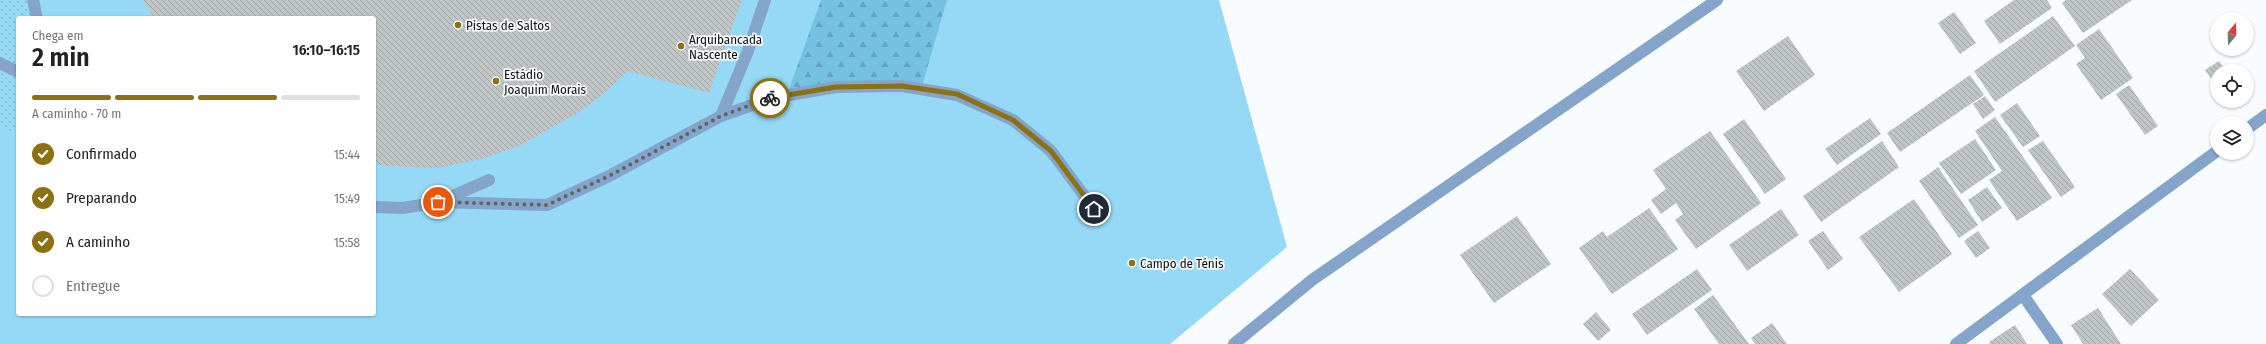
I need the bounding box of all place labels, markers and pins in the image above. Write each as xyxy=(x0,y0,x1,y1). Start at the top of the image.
place label: Pistas de Saltos xyxy=(466,18,550,33)
marker: Pistas de Saltos xyxy=(453,20,463,30)
place label: Arquibancada Nascente xyxy=(689,32,762,62)
marker: Arquibancada Nascente xyxy=(676,41,686,51)
place label: Estádio Joaquim Morais xyxy=(504,67,587,97)
marker: Estádio Joaquim Morais xyxy=(491,76,501,86)
pin xyxy=(421,185,455,219)
pin xyxy=(1077,192,1111,226)
place label: Campo de Ténis xyxy=(1140,256,1224,271)
marker: Campo de Ténis xyxy=(1127,258,1137,268)

